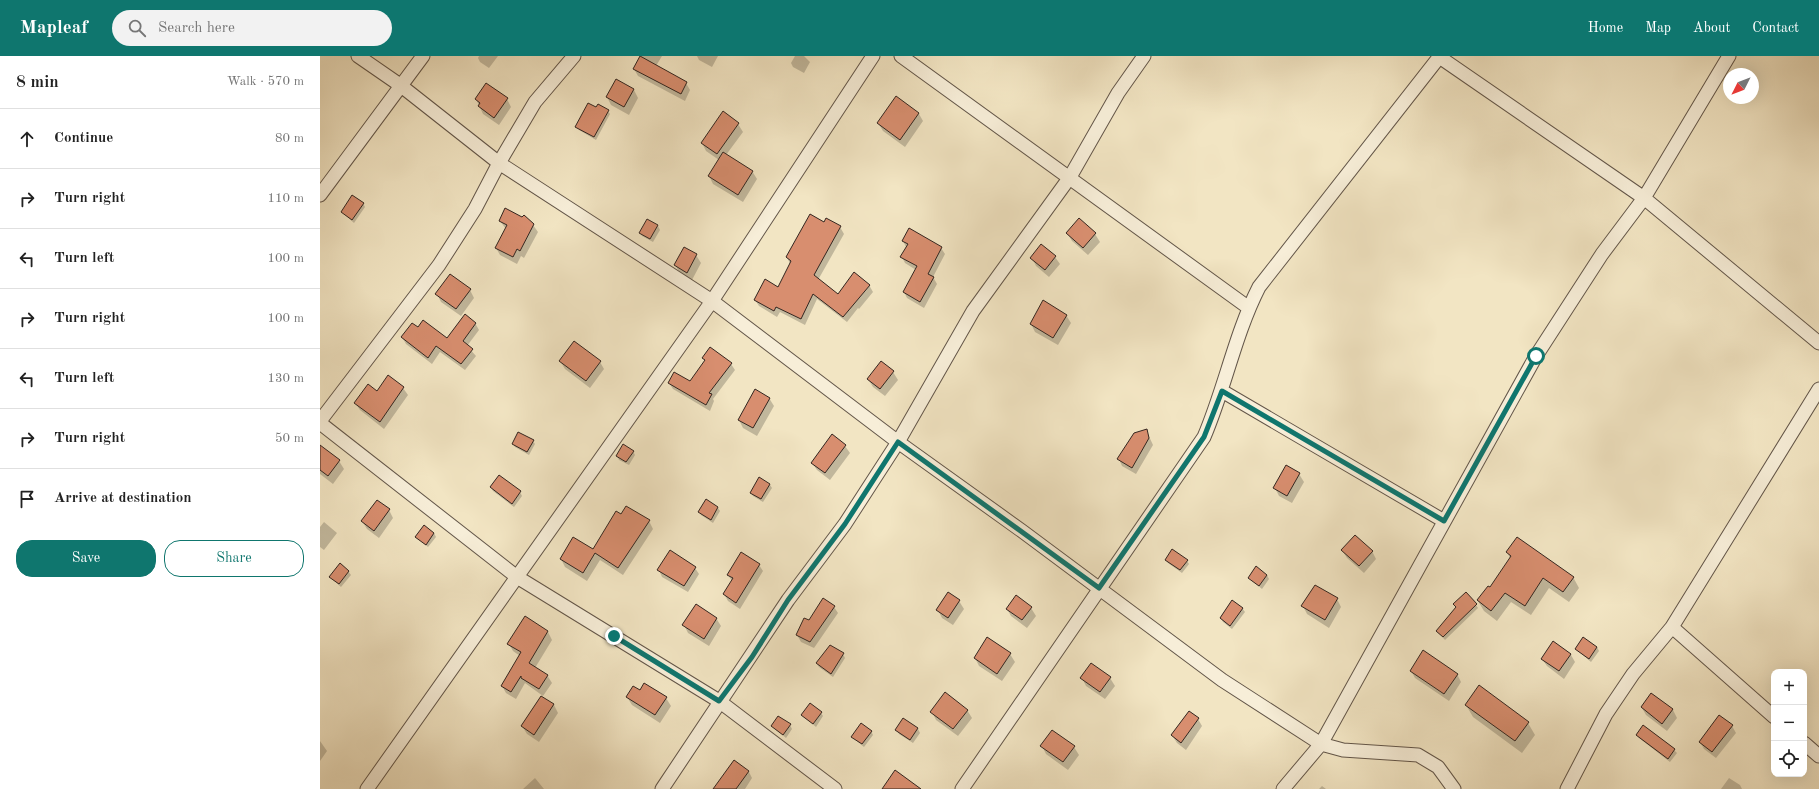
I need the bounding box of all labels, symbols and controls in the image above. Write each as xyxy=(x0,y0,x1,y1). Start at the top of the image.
search box xyxy=(112,10,392,46)
icon: search xyxy=(126,17,148,39)
text: Mapleaf xyxy=(20,19,88,38)
text: Search here xyxy=(158,21,235,36)
text: Home xyxy=(1588,21,1623,35)
text: Map xyxy=(1645,21,1671,35)
text: About xyxy=(1693,21,1730,35)
text: Contact xyxy=(1752,21,1799,35)
north arrow xyxy=(1723,68,1759,104)
text: 8 min xyxy=(16,74,59,91)
text: Walk · 570 m xyxy=(227,75,304,88)
icon: ahead xyxy=(16,128,38,150)
text: Continue xyxy=(54,131,113,146)
text: 80 m xyxy=(275,132,304,145)
icon: right xyxy=(16,188,38,210)
text: Turn right xyxy=(54,191,125,206)
text: 110 m xyxy=(267,192,304,205)
icon: left xyxy=(16,248,38,270)
text: Turn left xyxy=(54,251,114,266)
text: 100 m xyxy=(267,252,304,265)
icon: right xyxy=(16,308,38,330)
text: Turn right xyxy=(54,311,125,326)
text: 100 m xyxy=(267,312,304,325)
route start xyxy=(1527,347,1545,365)
icon: left xyxy=(16,368,38,390)
text: Turn left xyxy=(54,371,114,386)
text: 130 m xyxy=(267,372,304,385)
icon: right xyxy=(16,428,38,450)
text: Turn right xyxy=(54,431,125,446)
text: 50 m xyxy=(275,432,304,445)
icon: arrive xyxy=(16,488,38,510)
text: Arrive at destination xyxy=(54,491,192,506)
button: Save xyxy=(16,540,156,577)
button: Share xyxy=(164,540,304,577)
route end xyxy=(605,627,623,645)
map controls xyxy=(1771,669,1807,777)
button: + xyxy=(1771,669,1807,705)
button: − xyxy=(1771,705,1807,741)
button: locate xyxy=(1771,741,1807,777)

